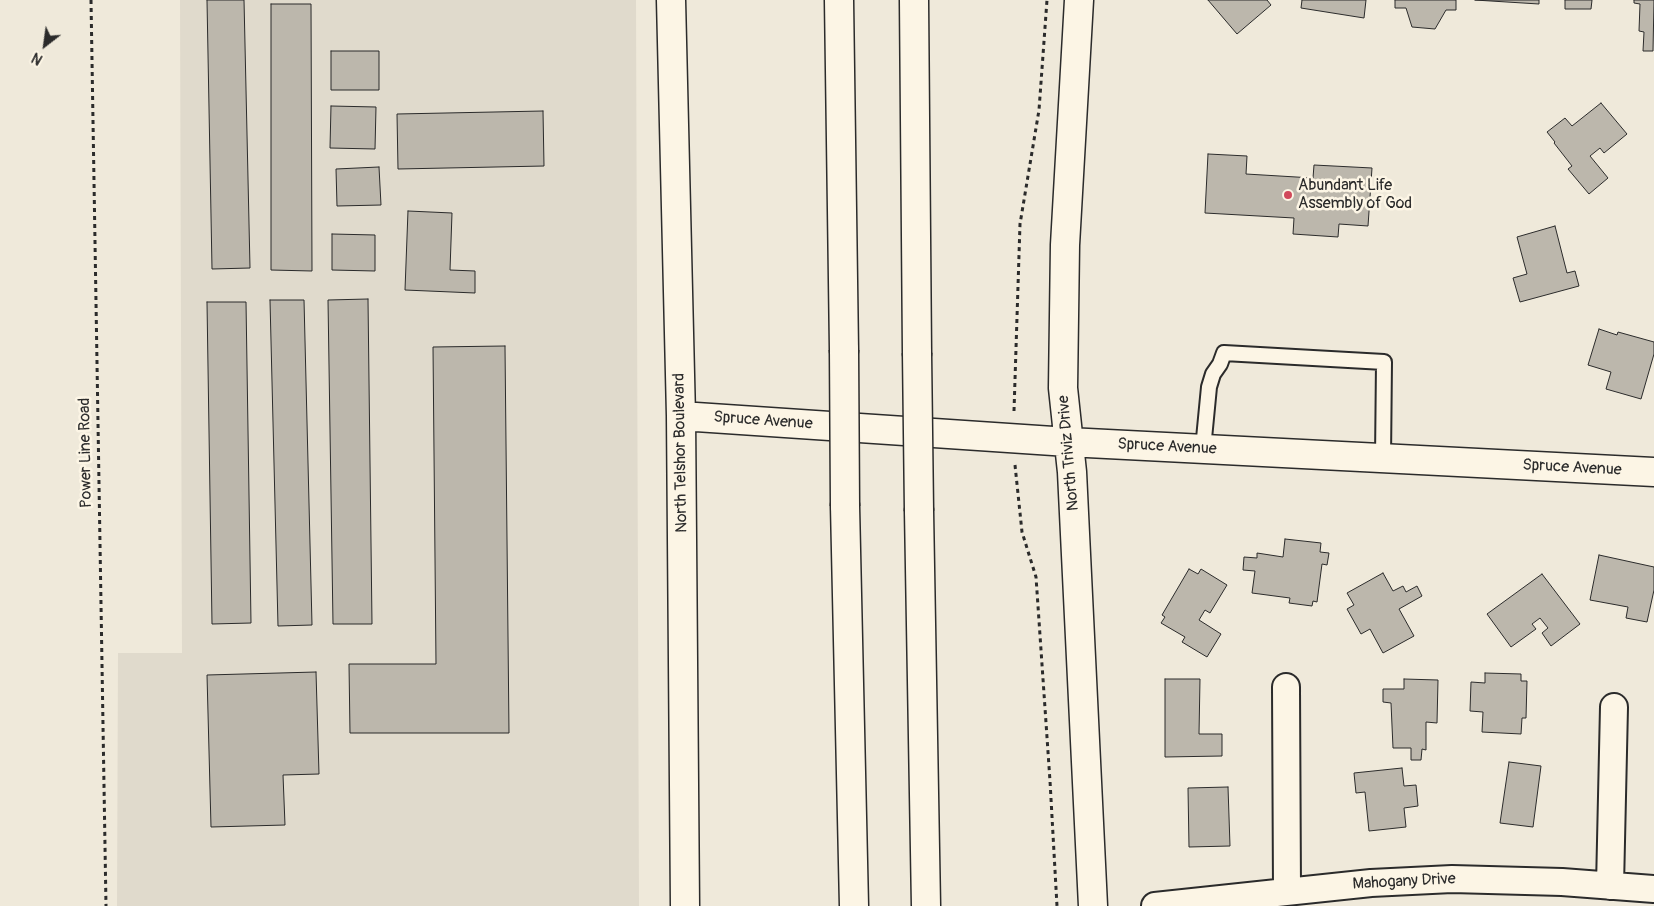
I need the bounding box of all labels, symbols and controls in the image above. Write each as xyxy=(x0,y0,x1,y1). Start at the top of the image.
north arrow xyxy=(20,20,70,70)
text: N xyxy=(29,49,46,68)
place label: Abundant Life Assembly of God xyxy=(1298,176,1412,214)
marker: Abundant Life Assembly of God xyxy=(1282,189,1294,201)
street label: North Telshor Boulevard xyxy=(670,373,692,533)
street label: North Triviz Drive xyxy=(1054,394,1084,512)
street label: Power Line Road xyxy=(75,398,97,508)
street label: Spruce Avenue xyxy=(713,408,813,434)
street label: Spruce Avenue xyxy=(1117,435,1217,459)
street label: Spruce Avenue xyxy=(1522,456,1622,480)
street label: Mahogany Drive xyxy=(1352,870,1456,894)

